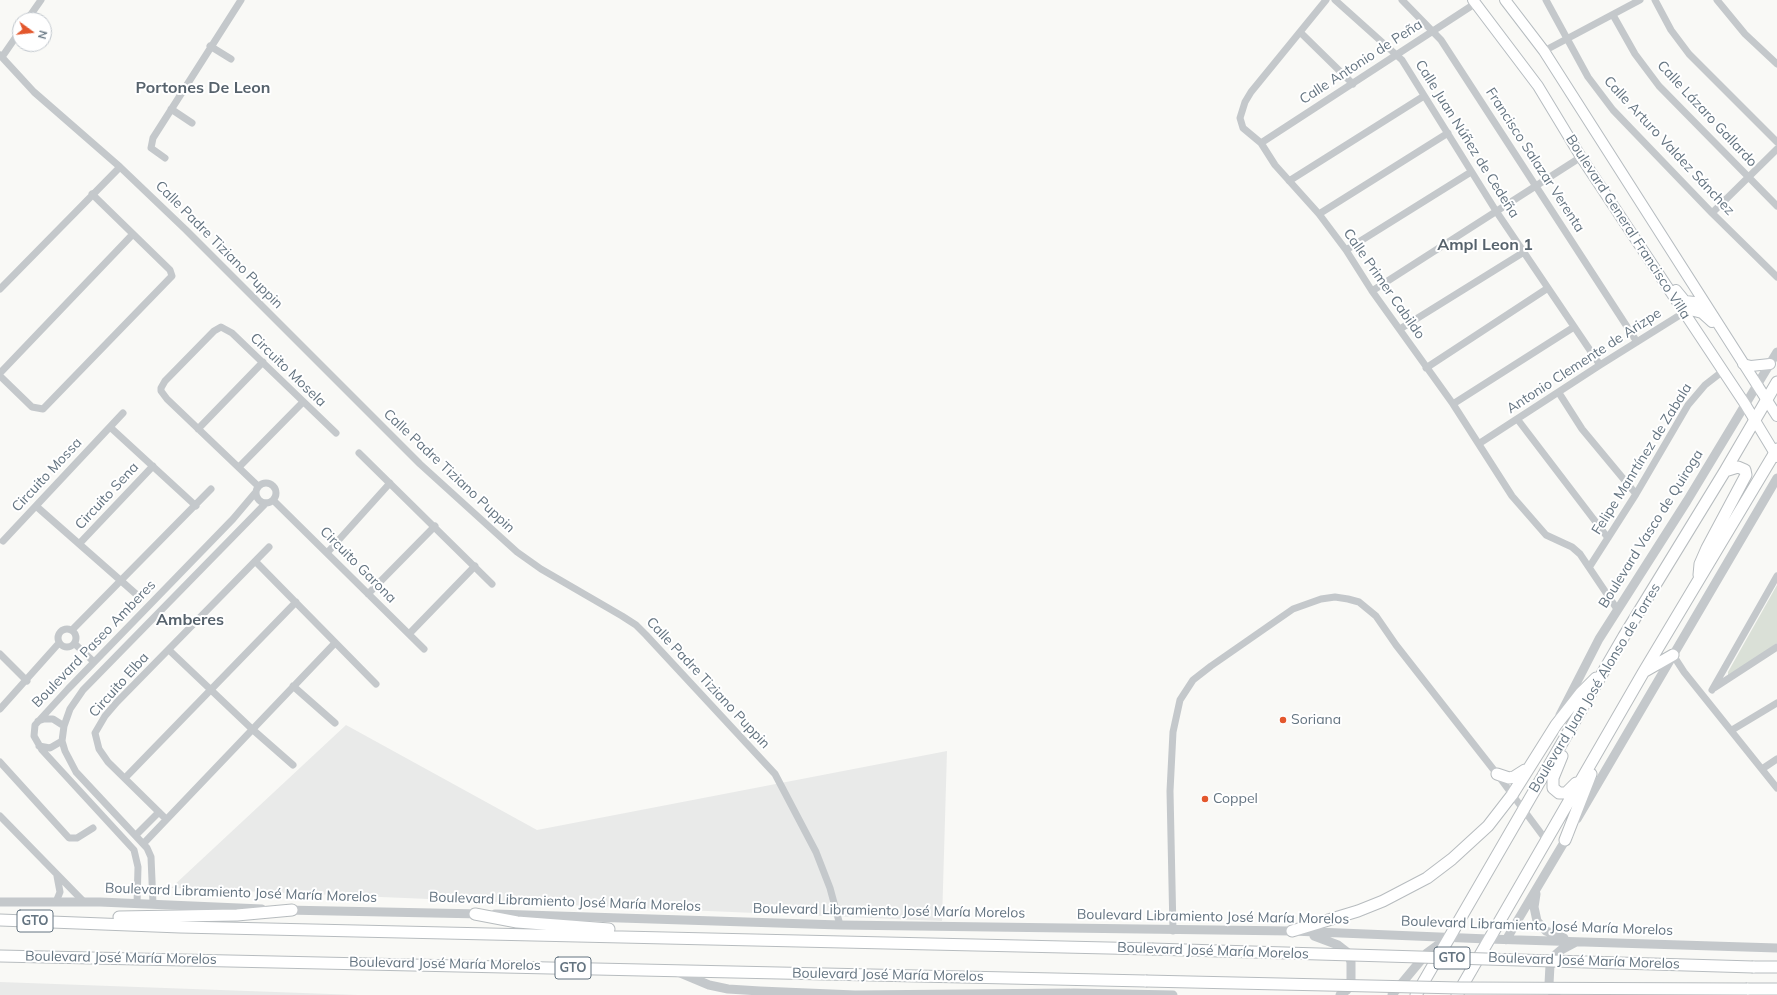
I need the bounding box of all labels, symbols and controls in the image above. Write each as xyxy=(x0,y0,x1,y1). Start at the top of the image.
north arrow xyxy=(12,12,52,52)
street label: Calle Antonio de Peña xyxy=(1297,16,1425,108)
text: N xyxy=(35,29,50,41)
street label: Calle Juan Núñez de Cedeña xyxy=(1411,57,1523,221)
street label: Calle Lázaro Gallardo xyxy=(1653,57,1761,171)
street label: Calle Arturo Valdez Sánchez xyxy=(1600,73,1738,219)
district label: Portones De Leon xyxy=(136,78,270,98)
street label: Francisco Salazar Verenta xyxy=(1482,85,1588,235)
street label: Boulevard General Francisco Villa xyxy=(1562,132,1694,322)
street label: Calle Padre Tiziano Puppin xyxy=(152,178,286,312)
street label: Calle Primer Cabildo xyxy=(1340,226,1428,342)
district label: Ampl Leon 1 xyxy=(1437,235,1533,255)
street label: Antonio Clemente de Arizpe xyxy=(1504,305,1664,417)
street label: Circuito Mosela xyxy=(247,330,329,410)
street label: Felipe Manrtínez de Zabala xyxy=(1588,380,1696,538)
street label: Calle Padre Tiziano Puppin xyxy=(380,406,518,536)
street label: Circuito Mossa xyxy=(8,435,86,515)
street label: Boulevard Vasco de Quiroga xyxy=(1595,447,1707,611)
street label: Circuito Sena xyxy=(72,459,142,533)
street label: Circuito Garona xyxy=(316,523,400,607)
street label: Boulevard Paseo Amberes xyxy=(29,577,159,711)
street label: Boulevard Juan José Alonso de Torres xyxy=(1526,580,1664,796)
district label: Amberes xyxy=(156,610,224,630)
street label: Calle Padre Tiziano Puppin xyxy=(643,614,773,752)
street label: Circuito Elba xyxy=(86,649,152,721)
place label: Soriana xyxy=(1291,712,1341,728)
marker: Soriana xyxy=(1278,715,1288,725)
place label: Coppel xyxy=(1213,791,1258,807)
marker: Coppel xyxy=(1200,794,1210,804)
street label: Boulevard Libramiento José María Morelos xyxy=(105,880,377,906)
street label: Boulevard Libramiento José María Morelos xyxy=(429,889,701,915)
street label: Boulevard Libramiento José María Morelos xyxy=(753,900,1025,922)
street label: Boulevard Libramiento José María Morelos xyxy=(1077,906,1349,928)
road number: GTO xyxy=(17,910,53,932)
street label: Boulevard Libramiento José María Morelos xyxy=(1401,913,1673,939)
street label: Boulevard José María Morelos xyxy=(1117,939,1309,963)
road number: GTO xyxy=(1434,947,1470,969)
street label: Boulevard José María Morelos xyxy=(25,948,217,968)
street label: Boulevard José María Morelos xyxy=(1488,949,1680,973)
street label: Boulevard José María Morelos xyxy=(349,954,541,974)
road number: GTO xyxy=(555,957,591,979)
street label: Boulevard José María Morelos xyxy=(792,965,984,985)

